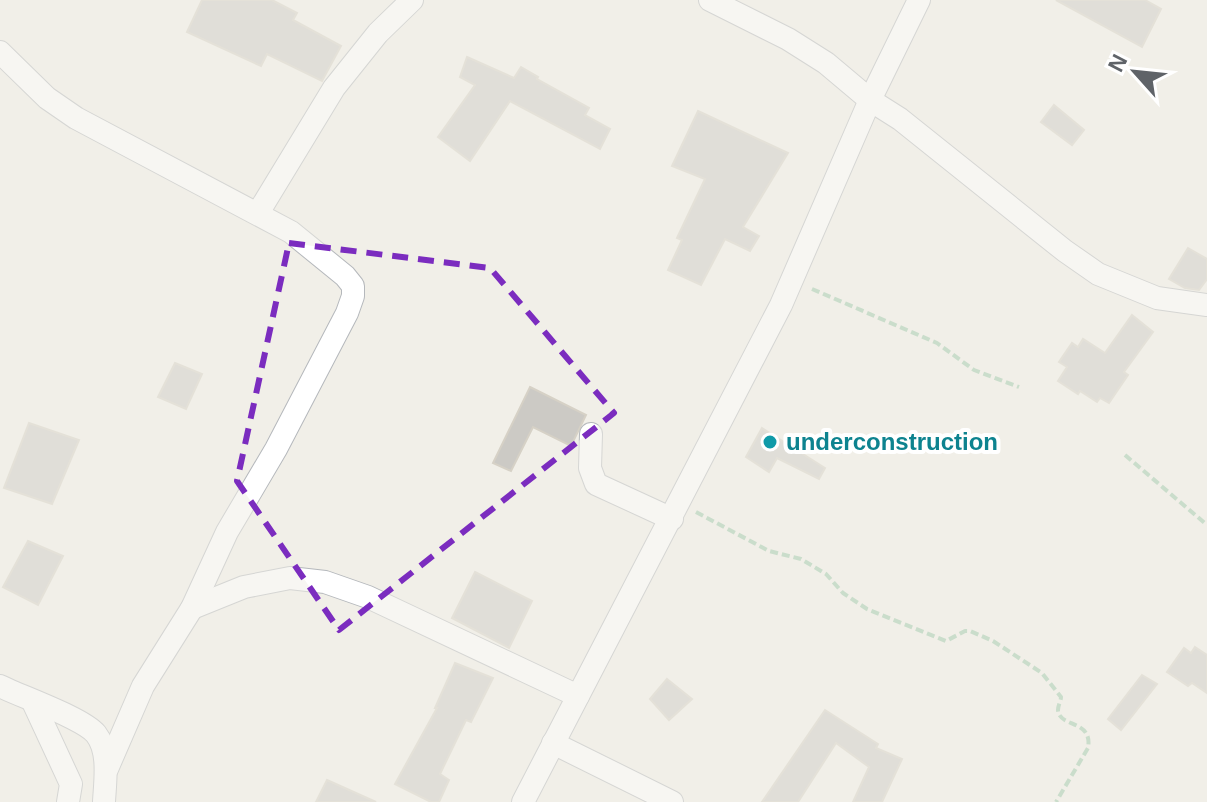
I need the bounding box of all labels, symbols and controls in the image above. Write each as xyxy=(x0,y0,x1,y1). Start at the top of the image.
north arrow xyxy=(1095,32,1175,112)
text: N xyxy=(1103,50,1132,76)
place label: underconstruction xyxy=(786,428,998,455)
marker: underconstruction xyxy=(761,433,779,451)

